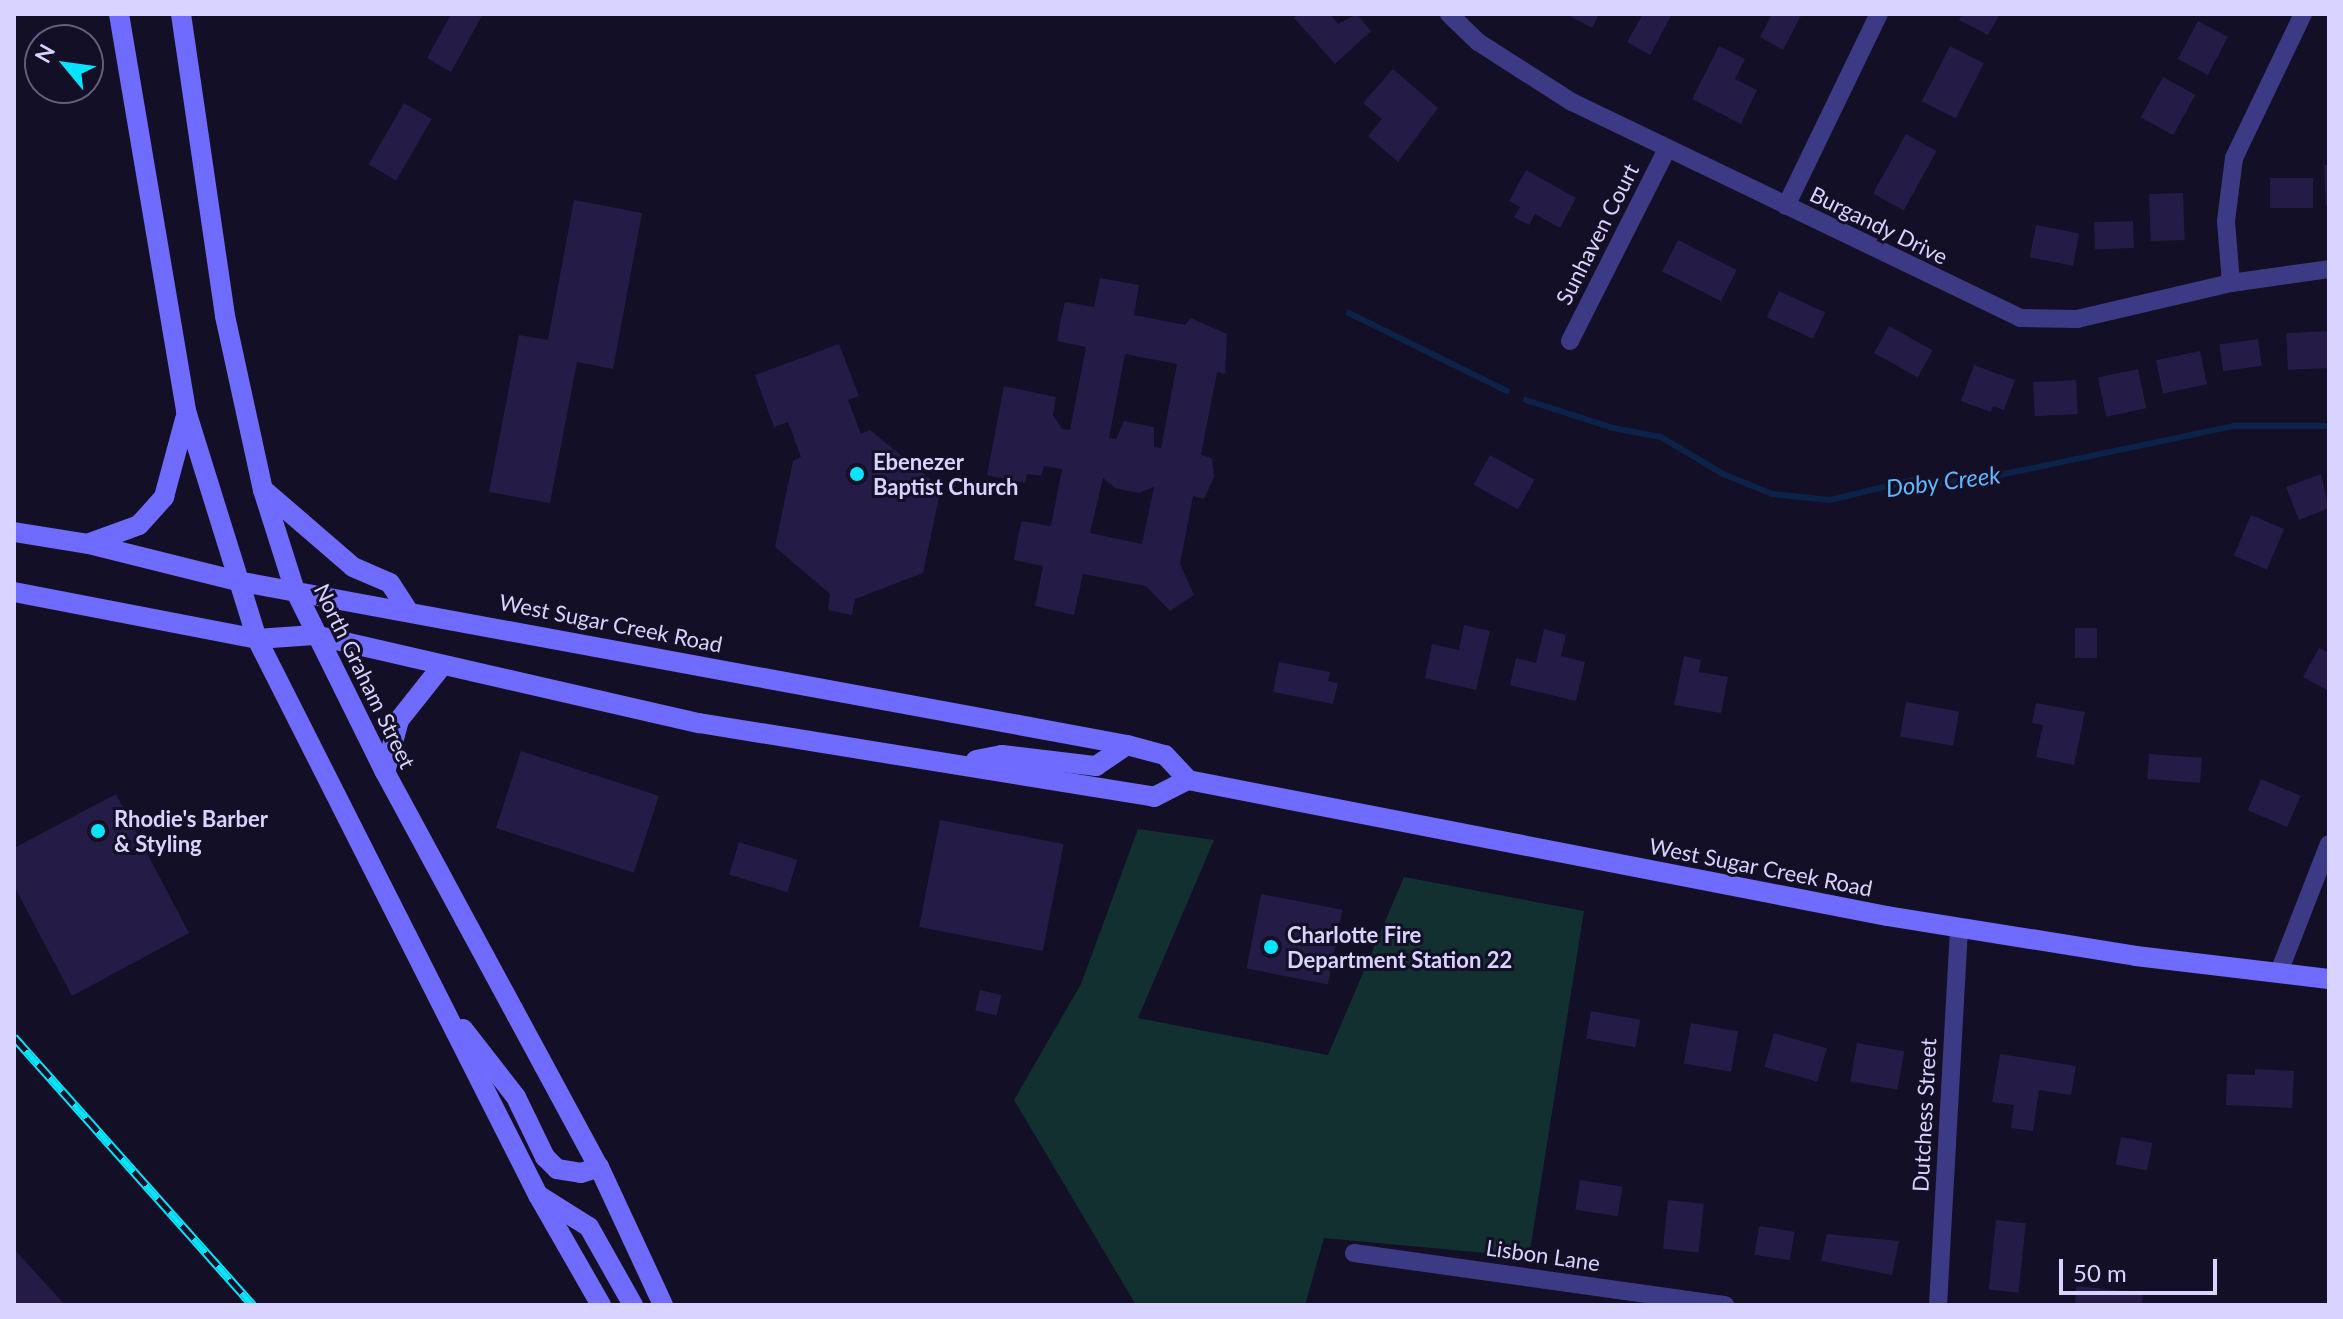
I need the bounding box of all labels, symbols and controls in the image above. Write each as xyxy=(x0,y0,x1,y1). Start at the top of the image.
north arrow xyxy=(24,24,104,104)
text: N xyxy=(28,39,60,67)
street label: Sunhaven Court xyxy=(1550,159,1644,309)
street label: Burgandy Drive xyxy=(1806,180,1952,270)
place label: Ebenezer Baptist Church xyxy=(873,448,1018,500)
water label: Doby Creek xyxy=(1884,460,2002,502)
marker: Ebenezer Baptist Church xyxy=(848,465,866,483)
street label: North Graham Street xyxy=(309,579,421,773)
street label: West Sugar Creek Road xyxy=(497,588,725,658)
place label: Rhodie's Barber & Styling xyxy=(114,805,268,856)
marker: Rhodie's Barber & Styling xyxy=(89,822,107,840)
street label: West Sugar Creek Road xyxy=(1647,832,1875,902)
place label: Charlotte Fire Department Station 22 xyxy=(1287,921,1512,972)
marker: Charlotte Fire Department Station 22 xyxy=(1262,938,1280,956)
street label: Dutchess Street xyxy=(1907,1038,1941,1192)
street label: Lisbon Lane xyxy=(1484,1234,1602,1276)
scale bar xyxy=(2063,1243,2221,1293)
text: 50 m xyxy=(2073,1258,2127,1287)

